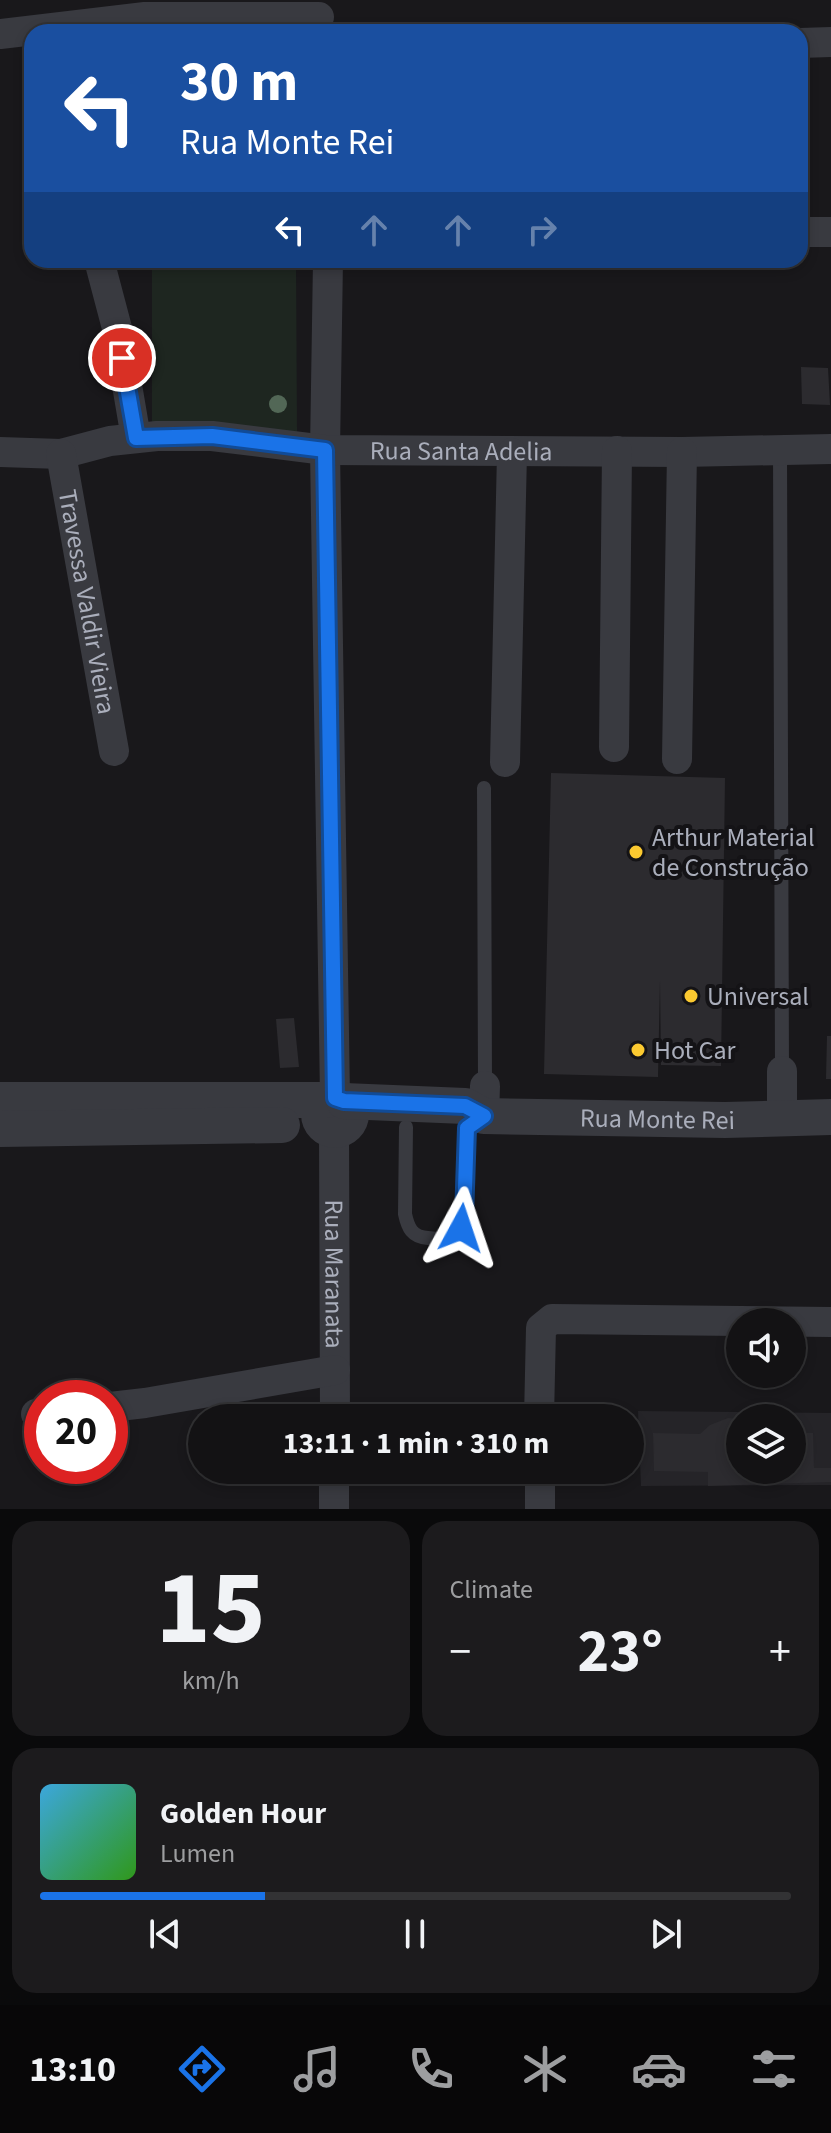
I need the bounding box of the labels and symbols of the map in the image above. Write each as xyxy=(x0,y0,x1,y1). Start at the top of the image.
pin xyxy=(88,324,156,392)
street label: Rua Santa Adelia xyxy=(370,432,553,470)
street label: Travessa Valdir Vieira xyxy=(49,486,125,717)
place label: Arthur Material de Construção xyxy=(652,819,815,886)
marker: Arthur Material de Construção xyxy=(627,843,645,861)
place label: Universal xyxy=(707,978,809,1015)
marker: Universal xyxy=(682,987,700,1005)
place label: Hot Car xyxy=(654,1032,737,1069)
marker: Hot Car xyxy=(629,1041,647,1059)
street label: Rua Monte Rei xyxy=(580,1100,735,1139)
position arrow xyxy=(419,1186,503,1270)
street label: Rua Maranata xyxy=(315,1199,353,1349)
speed limit sign: 20 xyxy=(24,1380,128,1484)

